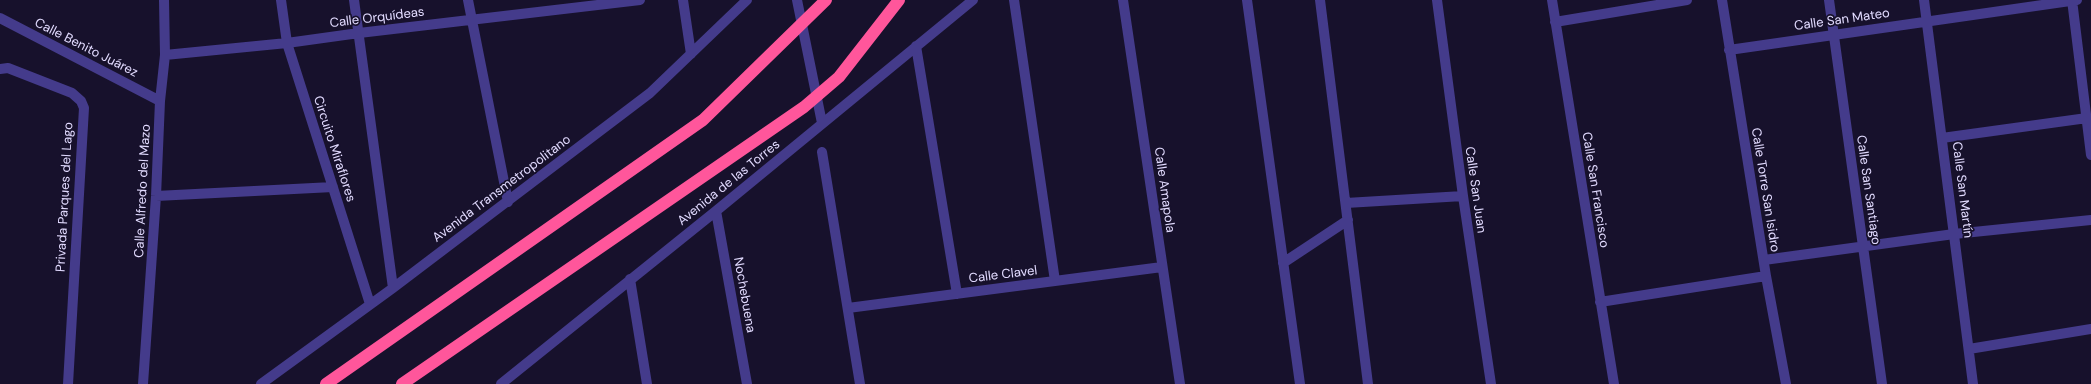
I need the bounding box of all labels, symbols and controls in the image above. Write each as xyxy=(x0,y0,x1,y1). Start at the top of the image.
street label: Calle Orquídeas xyxy=(329,4,425,32)
street label: Calle San Mateo xyxy=(1793,6,1891,34)
street label: Calle Benito Juárez xyxy=(32,15,140,81)
street label: Circuito Miraflores xyxy=(310,94,358,204)
street label: Privada Parques del Lago xyxy=(53,122,77,272)
street label: Calle Alfredo del Mazo xyxy=(132,124,154,258)
street label: Calle Torre San Isidro xyxy=(1747,127,1783,253)
street label: Calle San Francisco xyxy=(1578,131,1612,249)
street label: Avenida Transmetropolitano xyxy=(430,132,574,246)
street label: Calle San Santiago xyxy=(1853,134,1883,246)
street label: Avenida de las Torres xyxy=(675,137,783,229)
street label: Calle San Martín xyxy=(1948,141,1976,239)
street label: Calle Amapola xyxy=(1150,146,1178,234)
street label: Calle San Juan xyxy=(1461,146,1489,234)
street label: Nochebuena xyxy=(730,256,758,334)
street label: Calle Clavel xyxy=(968,263,1038,287)

